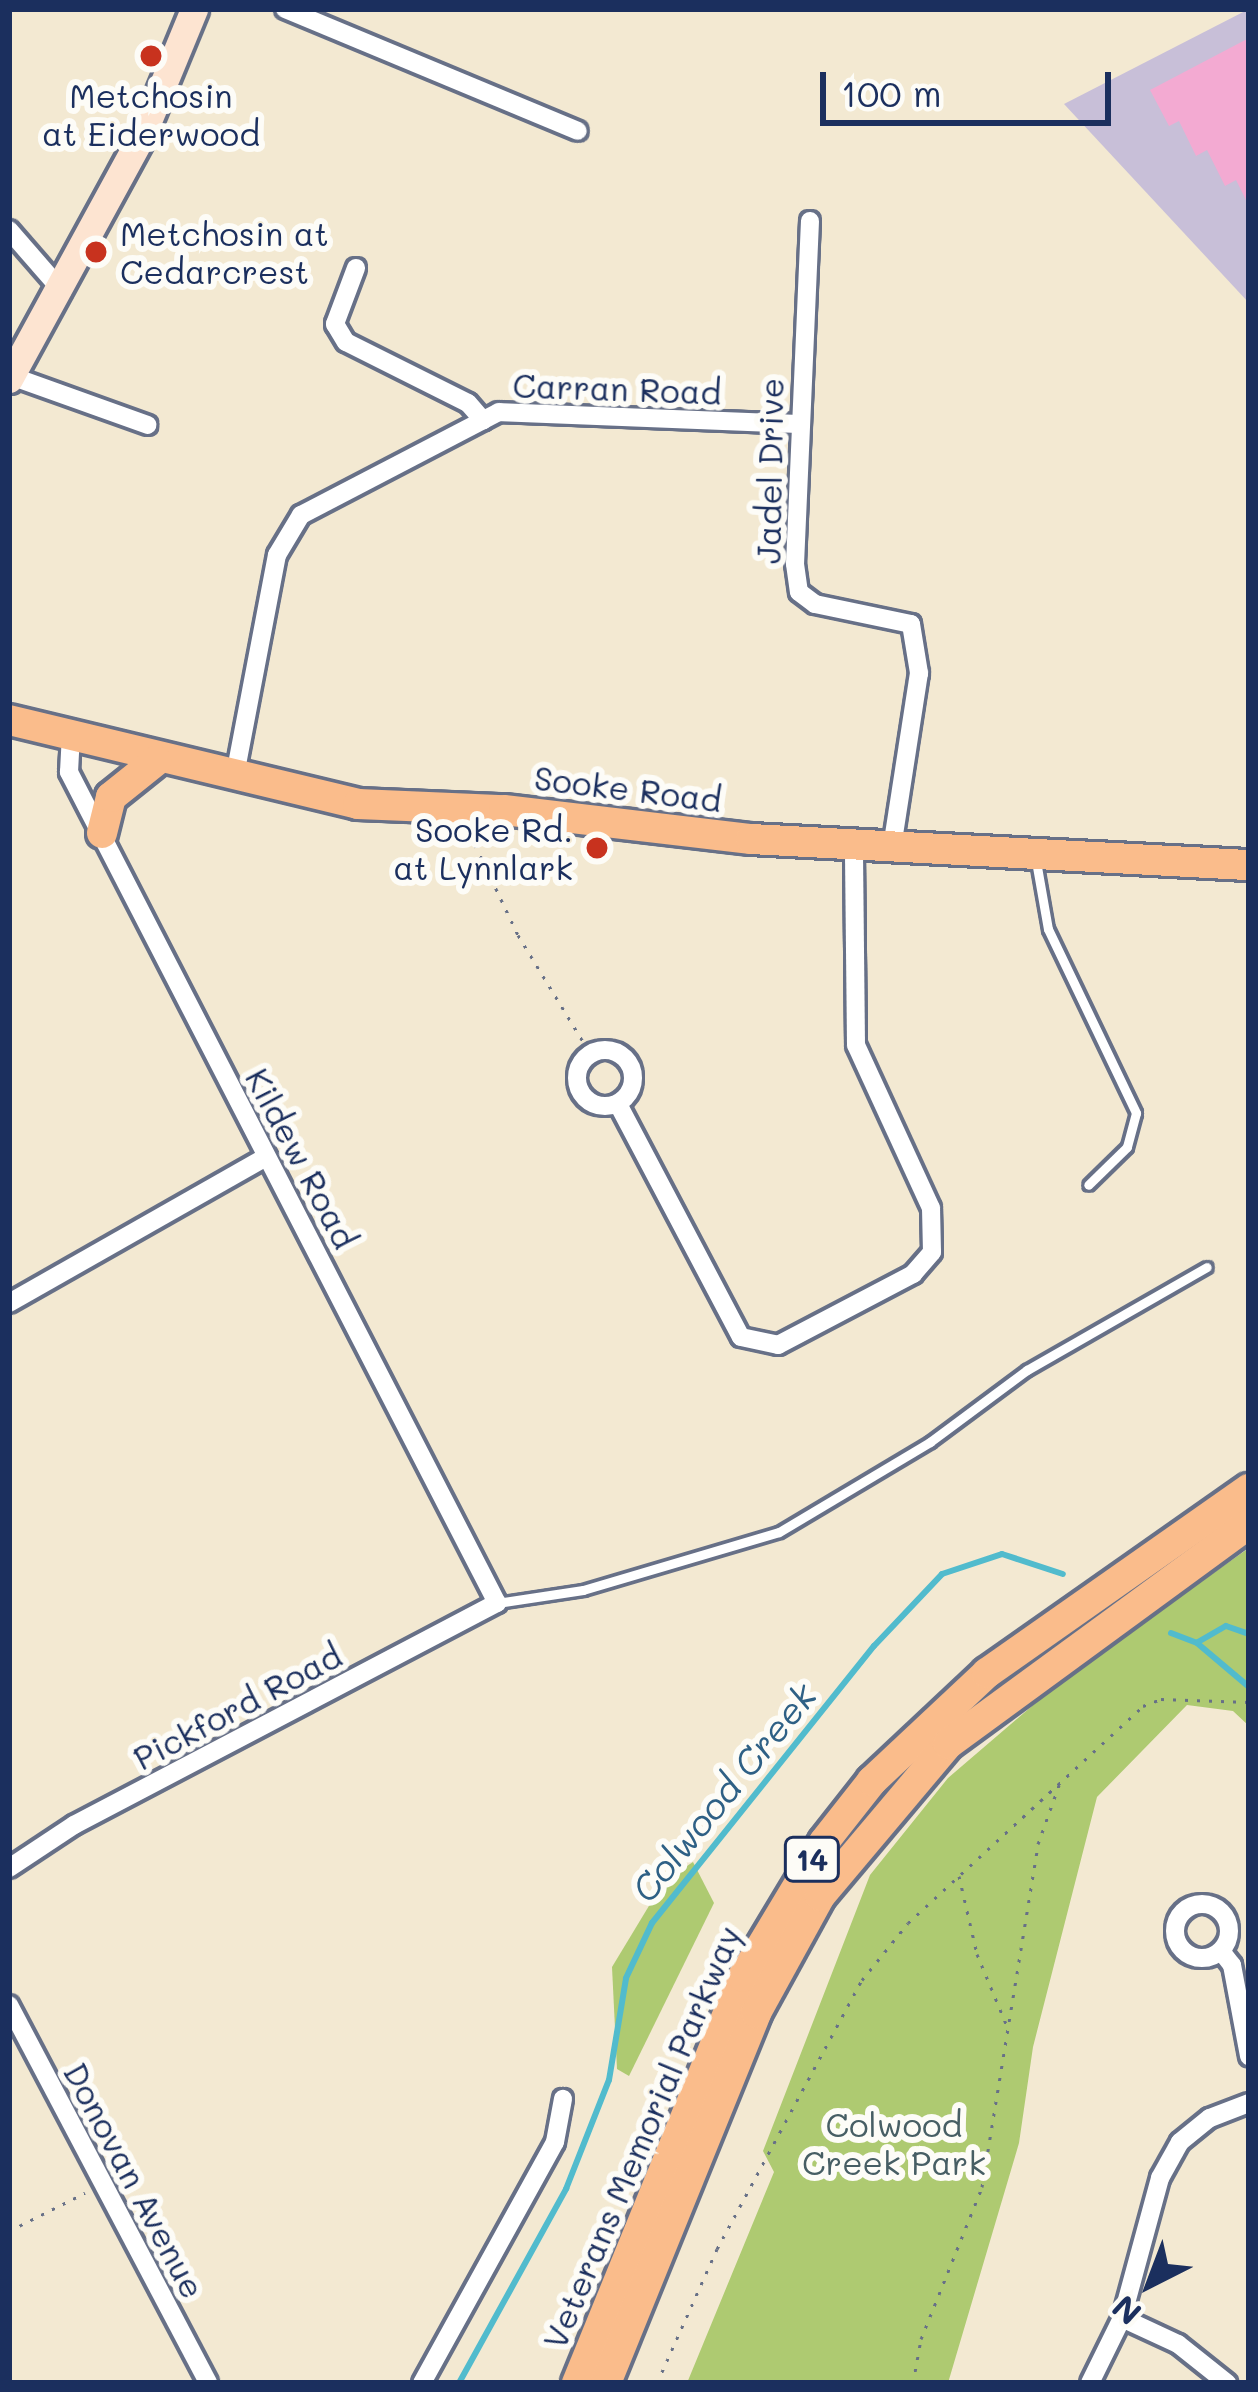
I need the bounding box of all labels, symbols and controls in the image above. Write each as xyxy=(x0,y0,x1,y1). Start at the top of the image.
marker: Metchosin at Eiderwood xyxy=(138,43,164,69)
scale bar xyxy=(826,48,1117,122)
text: 100 m xyxy=(841,69,942,116)
place label: Metchosin at Eiderwood xyxy=(42,75,260,153)
place label: Metchosin at Cedarcrest xyxy=(120,213,329,291)
marker: Metchosin at Cedarcrest xyxy=(83,239,109,265)
street label: Carran Road xyxy=(512,365,722,411)
street label: Jadel Drive xyxy=(748,378,790,564)
street label: Sooke Road xyxy=(532,757,724,819)
place label: Sooke Rd. at Lynnlark xyxy=(393,809,573,887)
marker: Sooke Rd. at Lynnlark xyxy=(584,835,610,861)
street label: Kildew Road xyxy=(238,1061,366,1255)
street label: Pickford Road xyxy=(126,1635,348,1777)
water label: Colwood Creek xyxy=(622,1674,824,1910)
road number: 14 xyxy=(782,1835,842,1883)
street label: Veterans Memorial Parkway xyxy=(534,1920,748,2354)
street label: Donovan Avenue xyxy=(56,2055,214,2305)
park label: Colwood Creek Park xyxy=(802,2104,986,2182)
north arrow xyxy=(1090,2224,1210,2344)
text: N xyxy=(1102,2287,1149,2335)

